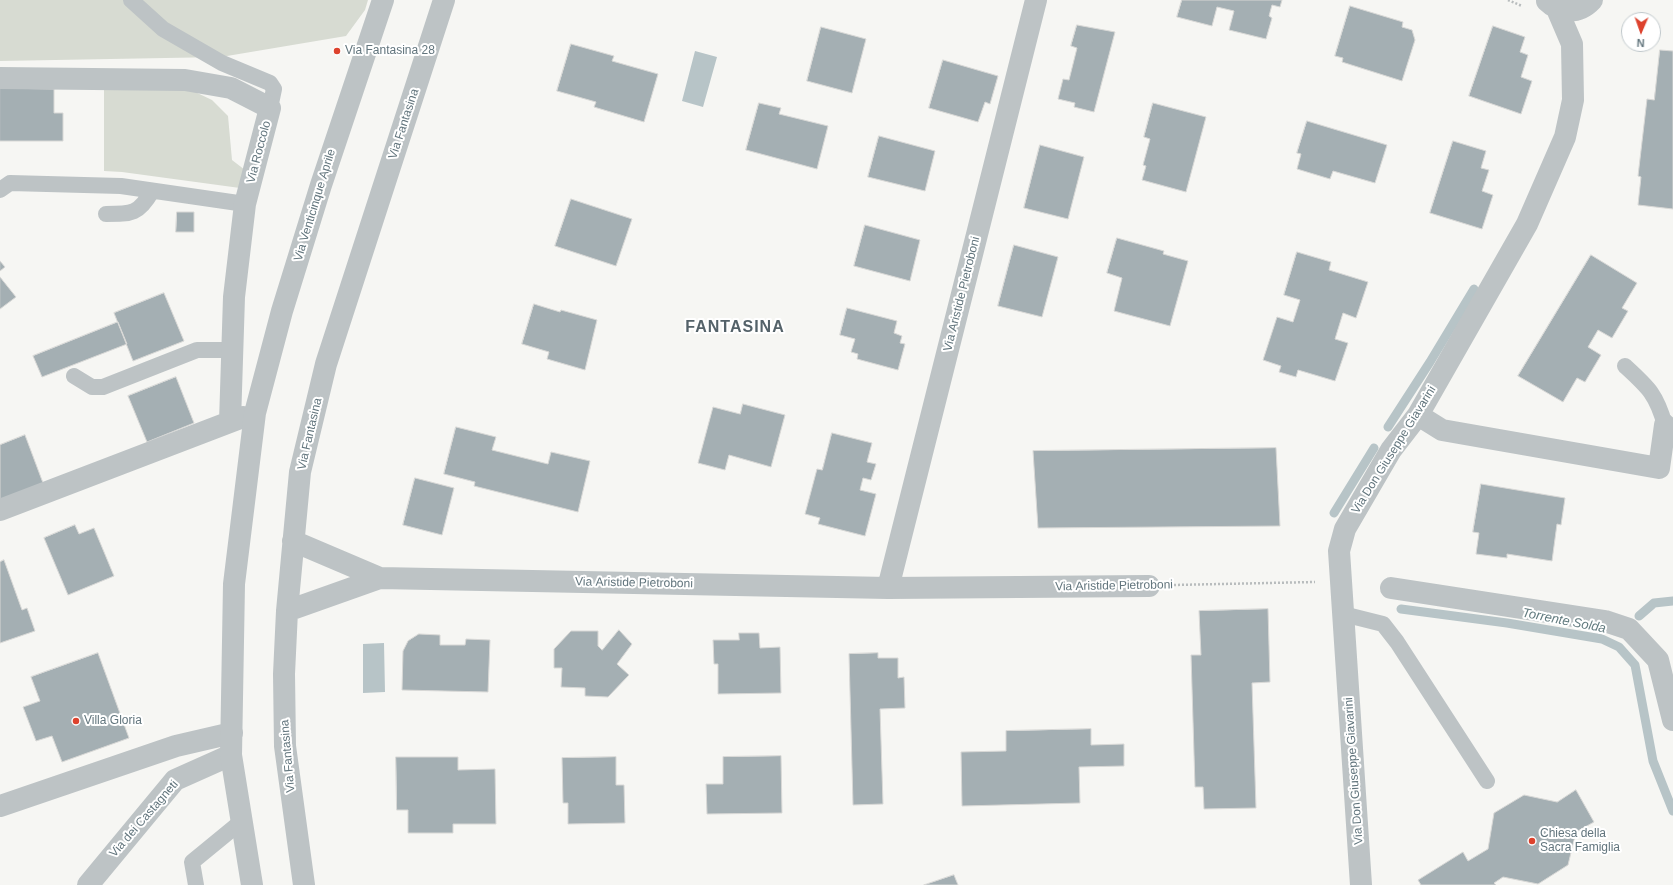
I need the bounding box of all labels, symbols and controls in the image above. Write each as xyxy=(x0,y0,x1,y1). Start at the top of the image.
north arrow xyxy=(1621,12,1661,52)
text: N xyxy=(1636,37,1645,49)
place label: Via Fantasina 28 xyxy=(345,44,435,58)
marker: Via Fantasina 28 xyxy=(332,46,342,56)
street label: Via Fantasina xyxy=(386,87,422,161)
street label: Via Roccolo xyxy=(244,119,274,185)
street label: Via Venticinque Aprile xyxy=(291,147,339,263)
street label: Via Aristide Pietroboni xyxy=(941,235,983,353)
district label: FANTASINA xyxy=(685,318,785,338)
street label: Via Don Giuseppe Giavarini xyxy=(1349,383,1439,517)
street label: Via Fantasina xyxy=(295,397,325,471)
street label: Via Aristide Pietroboni xyxy=(575,575,693,591)
street label: Via Aristide Pietroboni xyxy=(1055,578,1173,594)
water label: Torrente Solda xyxy=(1521,605,1607,637)
street label: Via Don Giuseppe Giavarini xyxy=(1342,697,1366,845)
place label: Villa Gloria xyxy=(84,714,142,728)
marker: Villa Gloria xyxy=(71,716,81,726)
street label: Via Fantasina xyxy=(278,719,298,793)
street label: Via dei Castagneti xyxy=(107,778,181,860)
place label: Chiesa della Sacra Famiglia xyxy=(1540,827,1620,855)
marker: Chiesa della Sacra Famiglia xyxy=(1527,836,1537,846)

